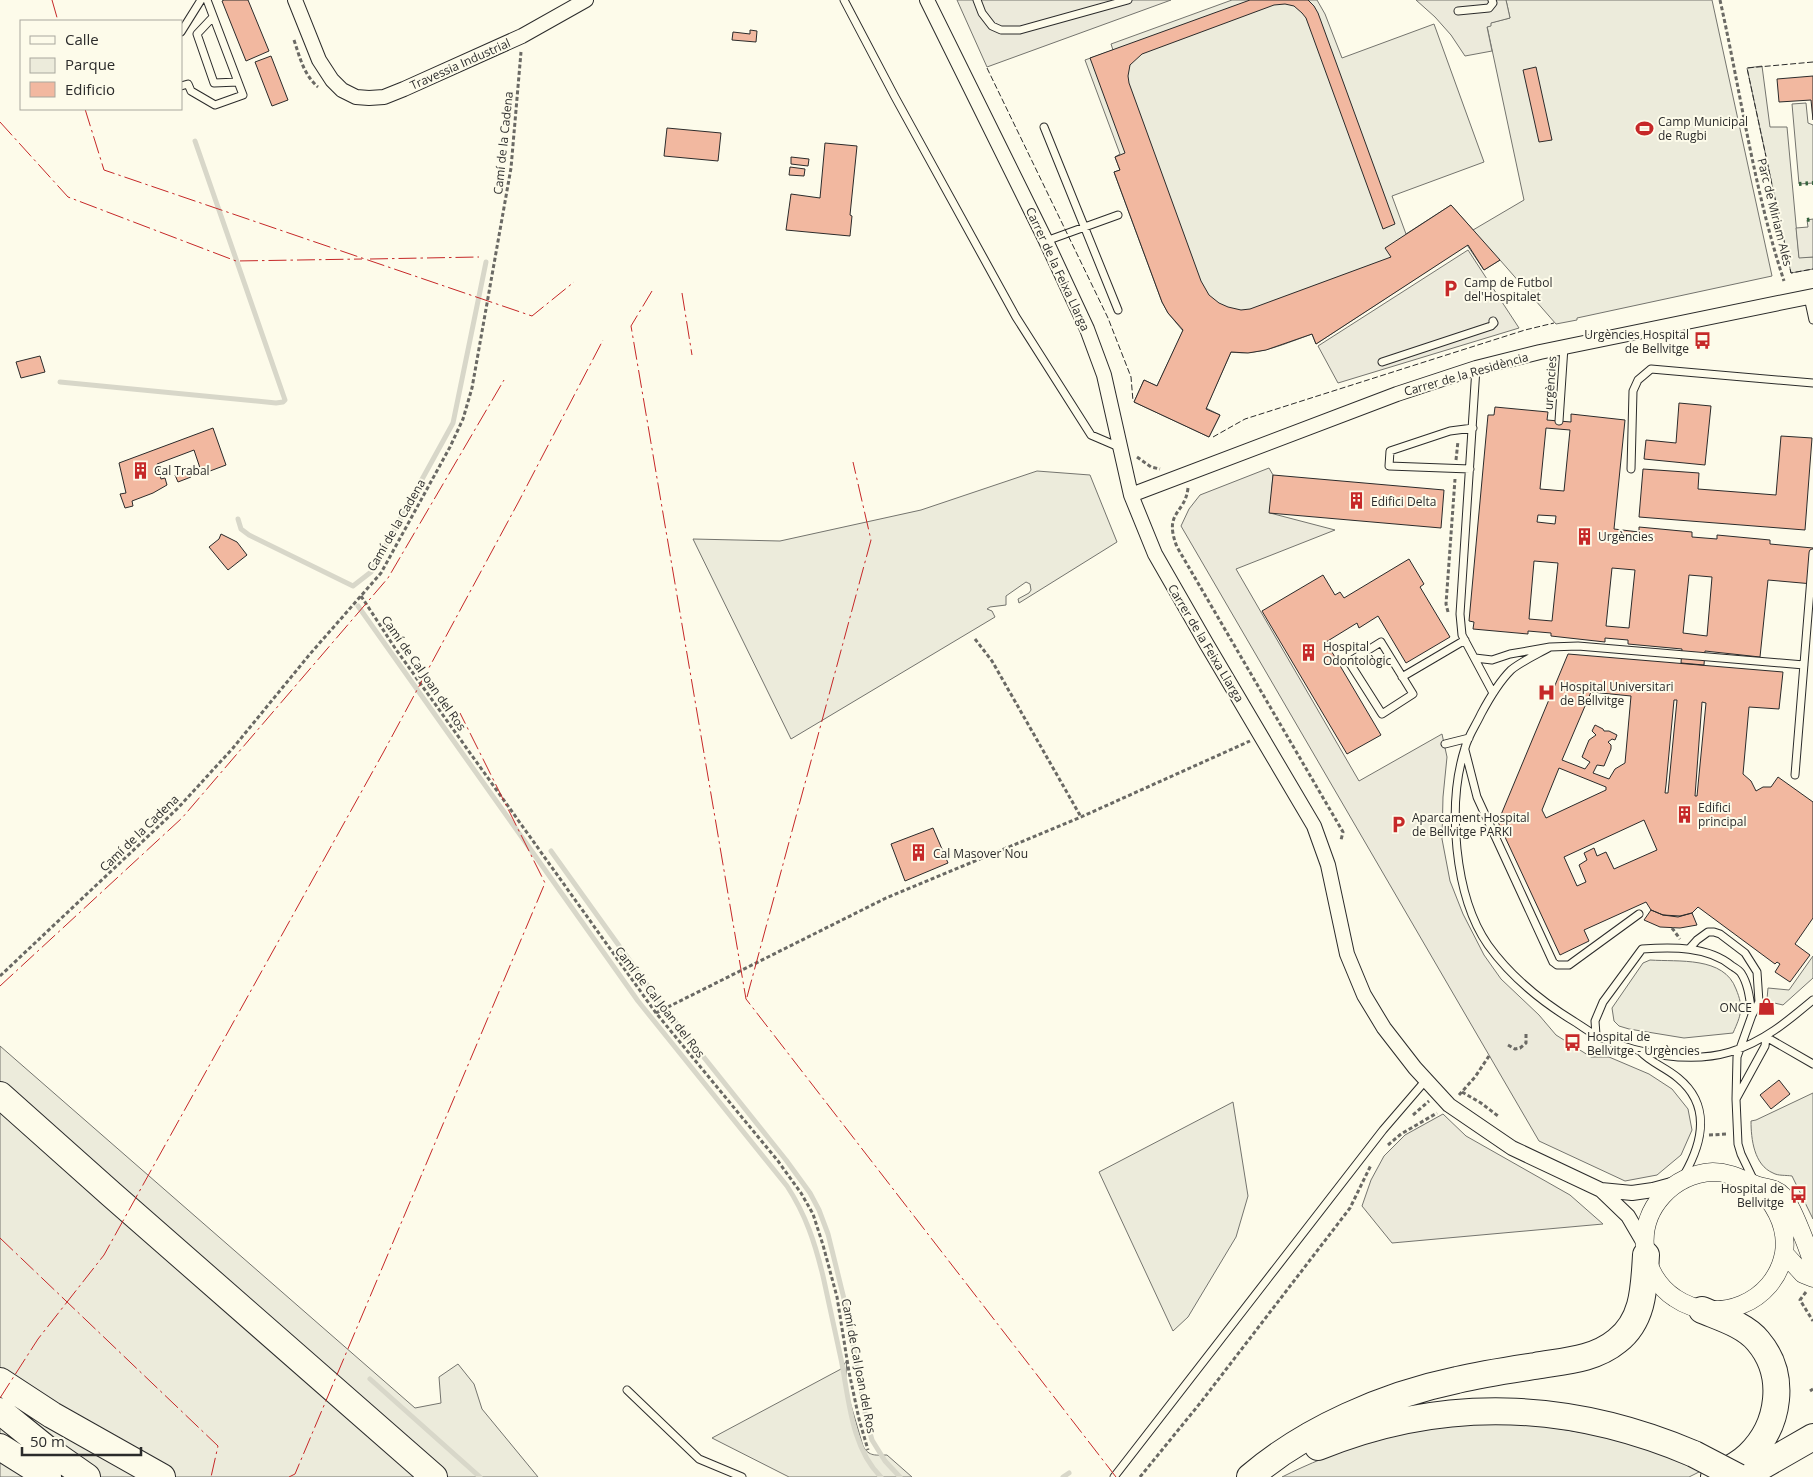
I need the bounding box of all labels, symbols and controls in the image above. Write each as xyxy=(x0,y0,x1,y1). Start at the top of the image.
legend xyxy=(20,20,182,110)
text: Calle xyxy=(65,29,99,49)
street label: Travessia Industrial xyxy=(407,34,513,94)
text: Parque xyxy=(65,54,115,74)
text: Edificio xyxy=(65,79,115,99)
street label: Camí de la Cadena xyxy=(489,90,517,196)
place label: Camp Municipal de Rugbi xyxy=(1658,113,1748,144)
sports icon: Camp Municipal de Rugbi xyxy=(1634,118,1654,138)
street label: Parc de Miriam Alés xyxy=(1753,156,1797,268)
street label: Carrer de la Feixa Llarga xyxy=(1022,204,1094,334)
place label: Camp de Futbol del'Hospitalet xyxy=(1464,274,1552,305)
parking icon: Camp de Futbol del'Hospitalet xyxy=(1440,279,1460,299)
place label: Urgències Hospital de Bellvitge xyxy=(1584,326,1689,357)
bus stop icon: Urgències Hospital de Bellvitge xyxy=(1693,331,1713,351)
street label: Carrer de la Residència xyxy=(1402,348,1530,400)
street label: urgències xyxy=(1540,355,1560,411)
building icon: Cal Trabal xyxy=(130,460,150,480)
place label: Cal Trabal xyxy=(154,462,210,479)
street label: Camí de la Cadena xyxy=(363,476,429,574)
building icon: Edifici Delta xyxy=(1347,491,1367,511)
place label: Edifici Delta xyxy=(1371,493,1436,510)
building icon: Urgències xyxy=(1574,526,1594,546)
place label: Urgències xyxy=(1598,528,1654,545)
street label: Carrer de la Feixa Llarga xyxy=(1164,581,1248,705)
street label: Camí de Cal Joan del Ros xyxy=(378,612,470,734)
place label: Hospital Odontològic xyxy=(1323,638,1392,669)
building icon: Hospital Odontològic xyxy=(1299,643,1319,663)
place label: Hospital Universitari de Bellvitge xyxy=(1560,678,1674,709)
hospital icon: Hospital Universitari de Bellvitge xyxy=(1536,683,1556,703)
street label: Camí de la Cadena xyxy=(96,791,182,875)
place label: Edifici principal xyxy=(1698,799,1746,830)
building icon: Edifici principal xyxy=(1674,804,1694,824)
place label: Aparcament Hospital de Bellvitge PARKI xyxy=(1412,809,1530,840)
parking icon: Aparcament Hospital de Bellvitge PARKI xyxy=(1388,814,1408,834)
building icon: Cal Masover Nou xyxy=(909,843,929,863)
place label: Cal Masover Nou xyxy=(933,845,1028,862)
street label: Camí de Cal Joan del Ros xyxy=(611,943,709,1062)
shop icon: ONCE xyxy=(1756,997,1776,1017)
place label: ONCE xyxy=(1719,999,1752,1016)
place label: Hospital de Bellvitge - Urgències xyxy=(1587,1028,1700,1059)
bus stop icon: Hospital de Bellvitge - Urgències xyxy=(1563,1033,1583,1053)
place label: Hospital de Bellvitge xyxy=(1721,1180,1784,1211)
bus stop icon: Hospital de Bellvitge xyxy=(1788,1185,1808,1205)
street label: Camí de Cal Joan del Ros xyxy=(838,1297,880,1435)
scale bar xyxy=(22,1424,141,1456)
text: 50 m xyxy=(30,1431,65,1451)

